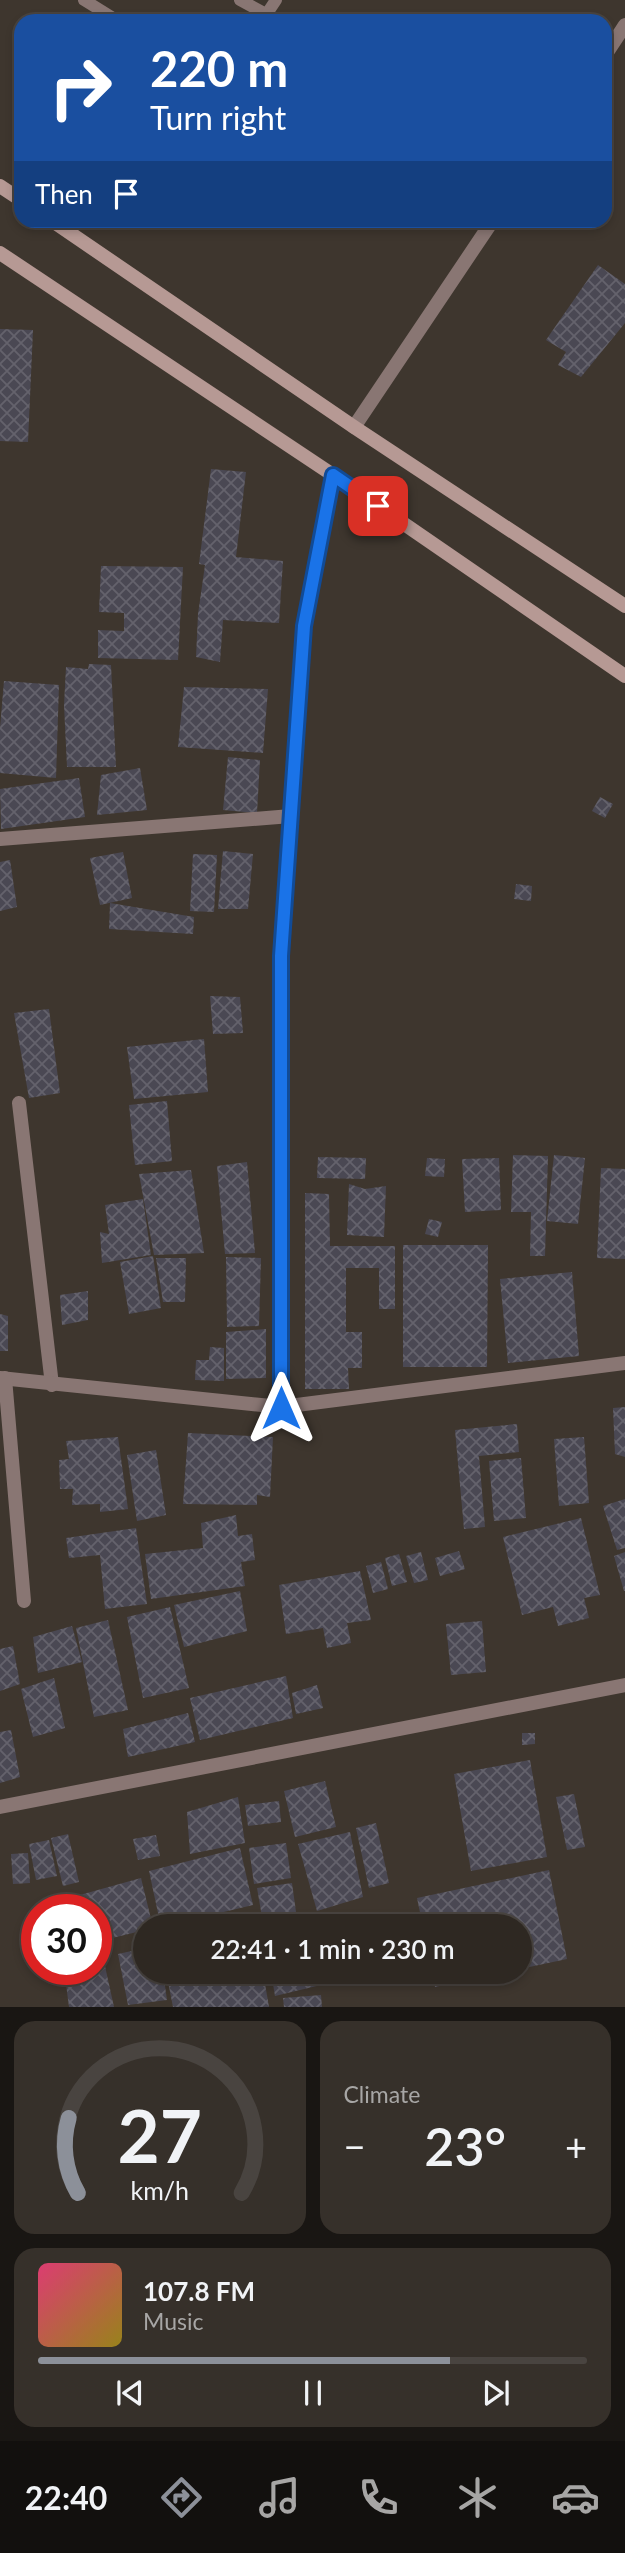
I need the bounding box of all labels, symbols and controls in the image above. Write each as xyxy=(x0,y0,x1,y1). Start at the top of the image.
text: 220 m xyxy=(150,39,288,97)
icon: right xyxy=(35,42,126,133)
text: Turn right xyxy=(150,98,286,137)
icon: arrive xyxy=(107,175,145,213)
text: Then xyxy=(35,178,93,210)
pin xyxy=(348,476,408,536)
icon: arrive xyxy=(359,487,397,525)
position arrow xyxy=(244,1371,318,1445)
speed limit sign: 30 xyxy=(21,1894,112,1985)
text: 22:41 · 1 min · 230 m xyxy=(210,1933,455,1965)
text: Climate xyxy=(344,2080,420,2108)
text: 27 xyxy=(118,2092,202,2180)
text: 23° xyxy=(424,2115,506,2177)
text: − xyxy=(344,2123,366,2169)
text: + xyxy=(565,2123,587,2169)
text: km/h xyxy=(130,2175,189,2205)
text: 107.8 FM xyxy=(143,2275,255,2307)
text: Music xyxy=(143,2307,203,2335)
icon: previous xyxy=(111,2374,149,2412)
icon: pause xyxy=(294,2374,332,2412)
icon: next xyxy=(477,2374,515,2412)
icon: directions xyxy=(157,2473,206,2522)
icon: music xyxy=(255,2473,304,2522)
icon: phone xyxy=(354,2473,403,2522)
icon: climate xyxy=(453,2473,502,2522)
icon: car xyxy=(551,2473,600,2522)
text: 22:40 xyxy=(25,2478,107,2517)

